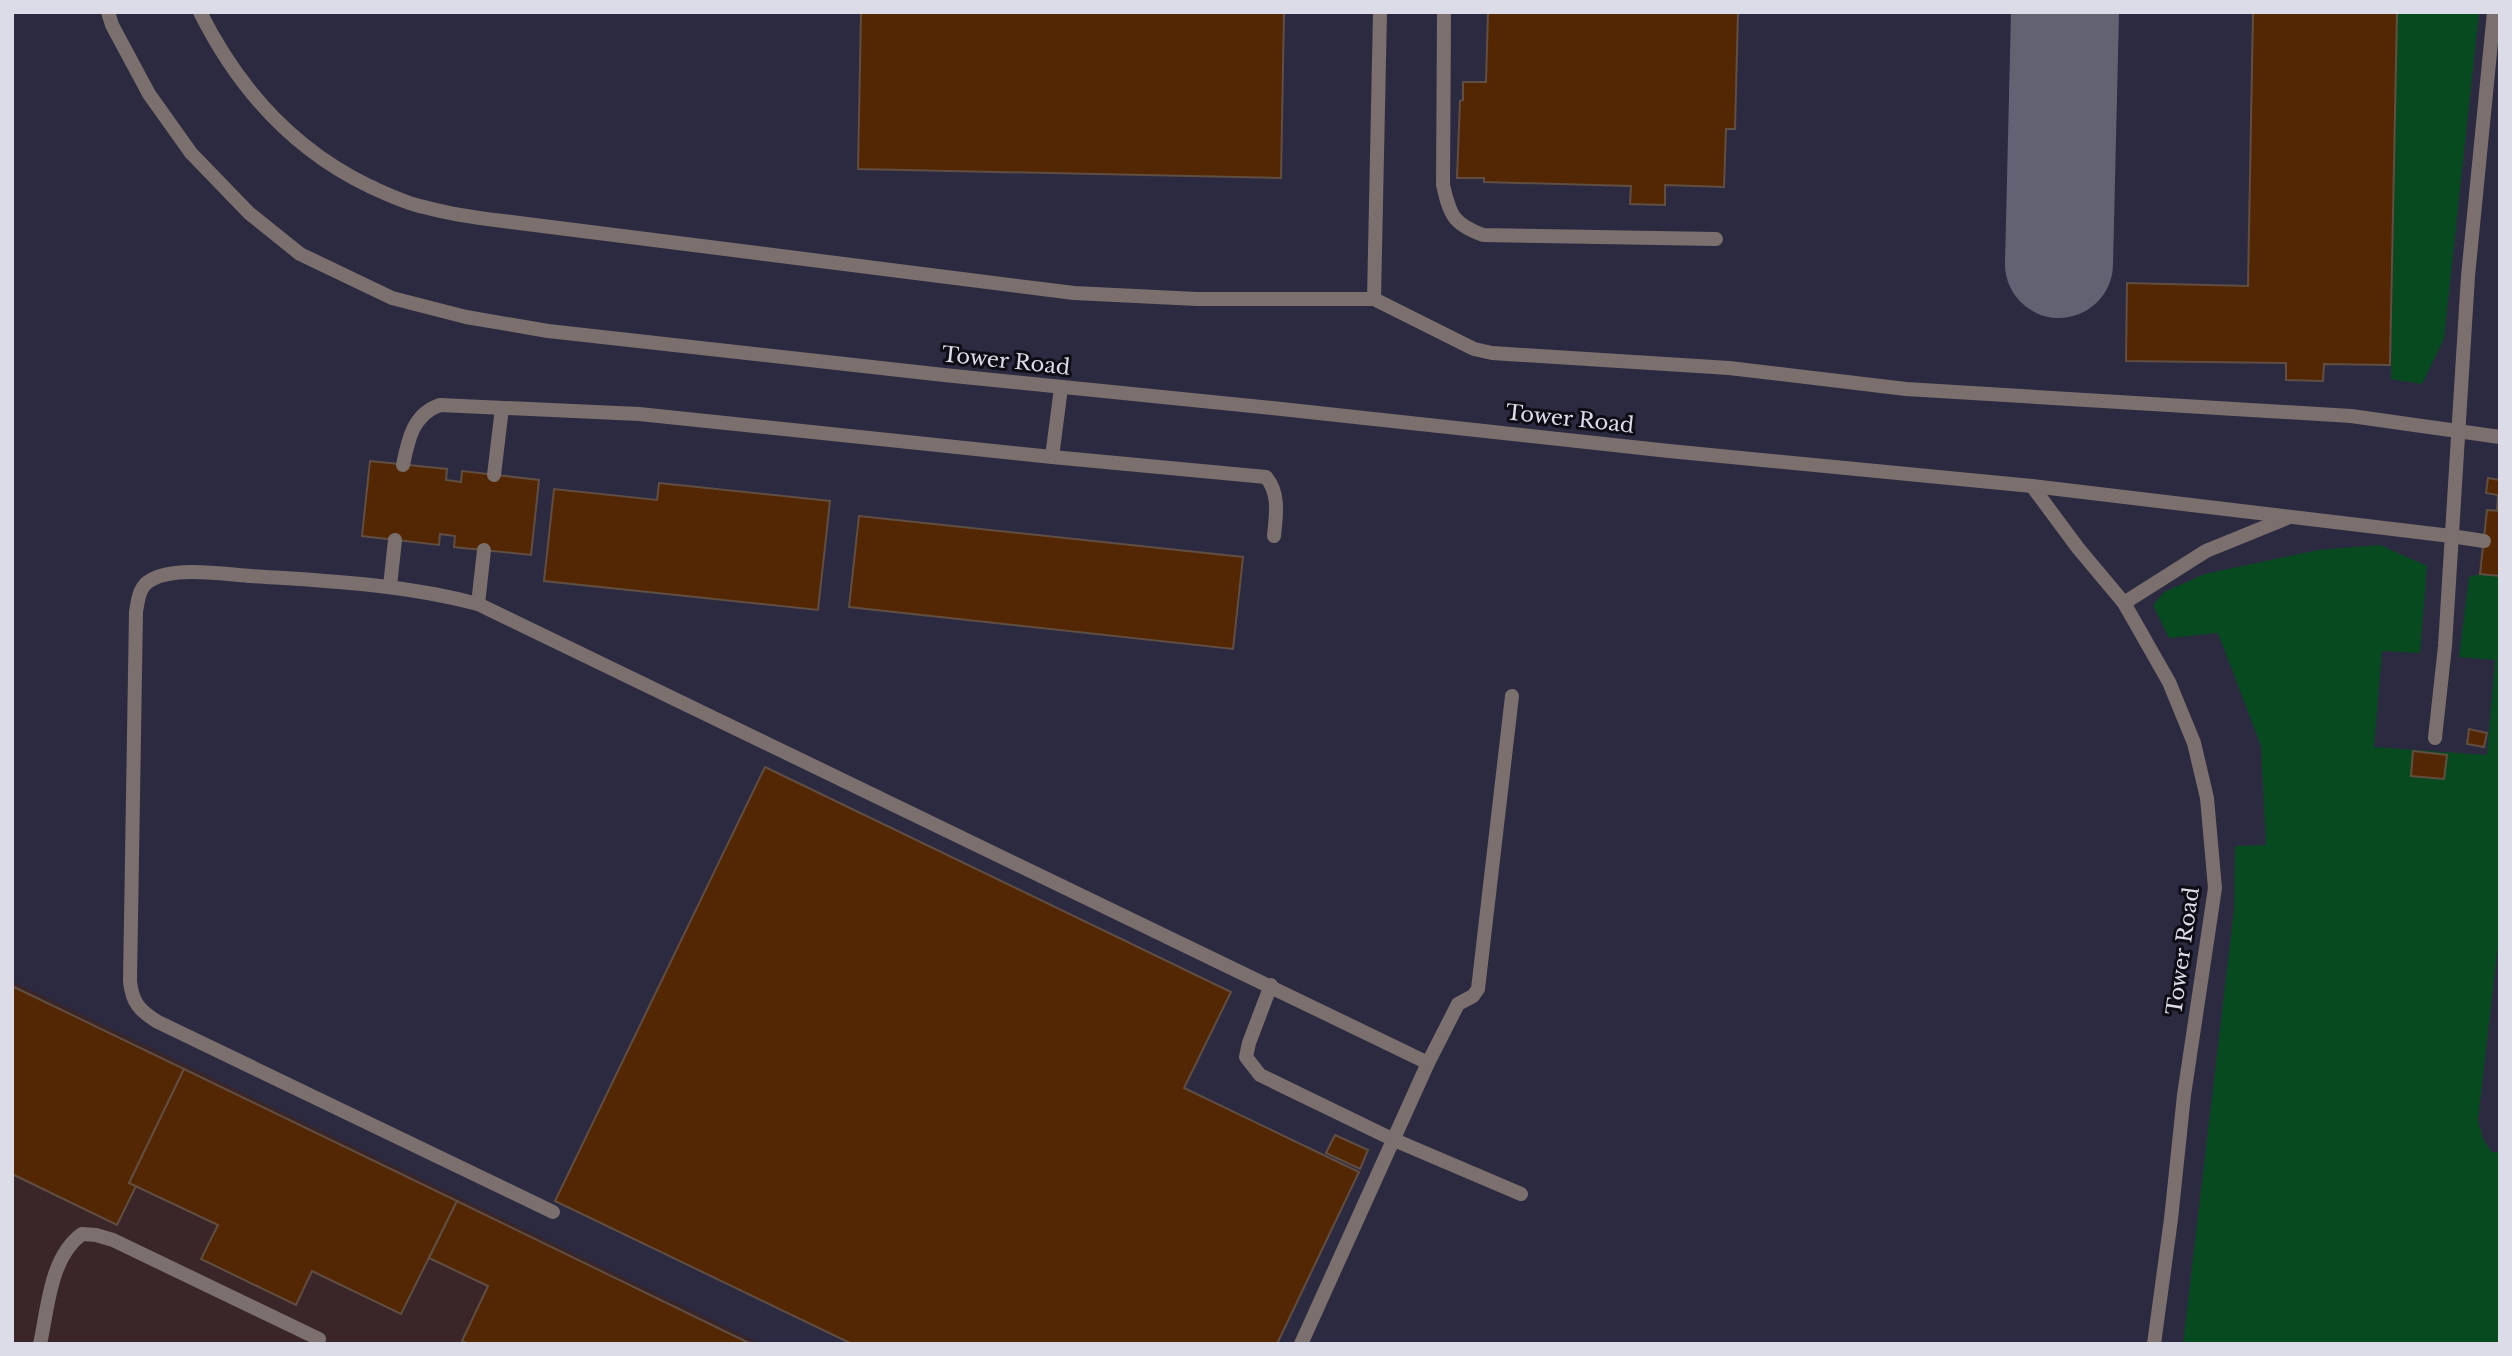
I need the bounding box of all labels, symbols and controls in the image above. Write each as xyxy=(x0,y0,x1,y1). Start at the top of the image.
street label: Tower Road xyxy=(941,341,1071,381)
street label: Tower Road xyxy=(1505,399,1635,439)
street label: Tower Road xyxy=(2161,885,2205,1017)

